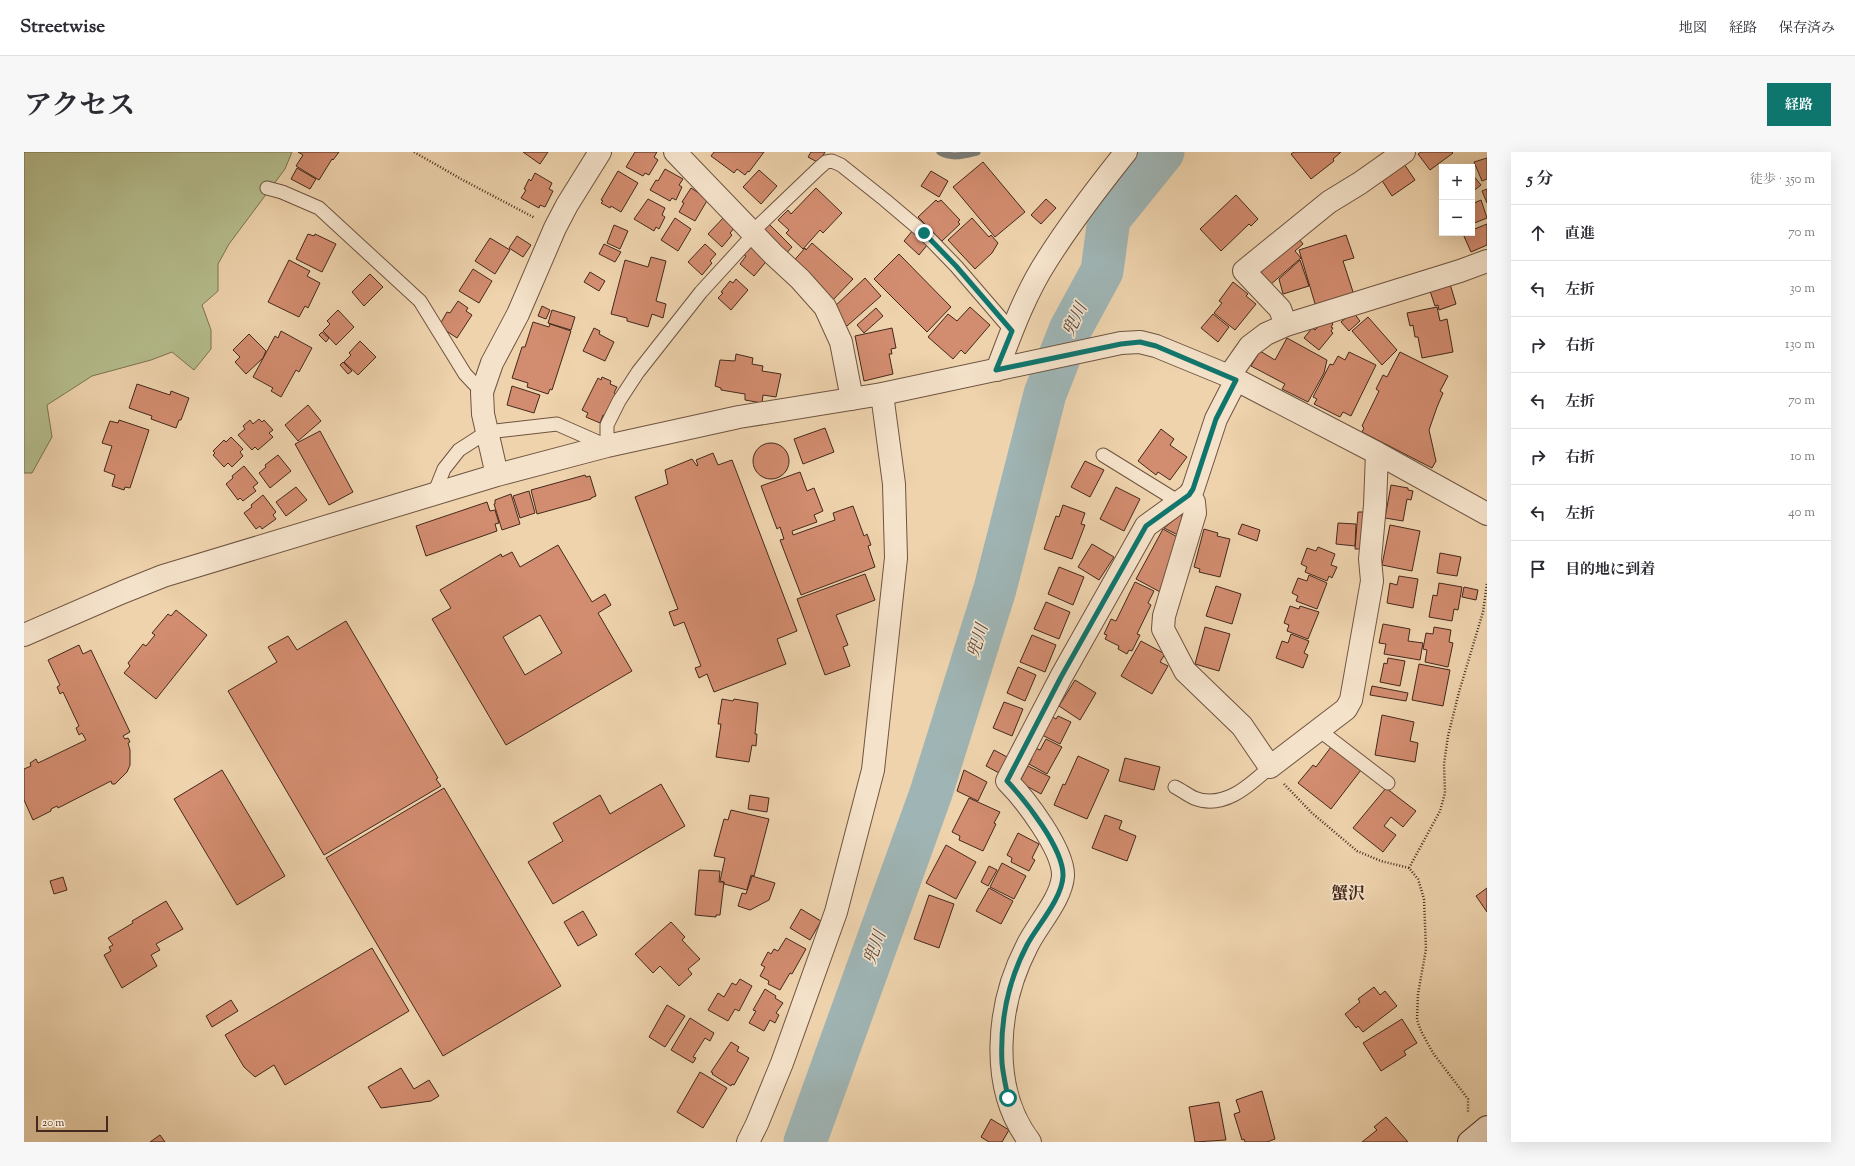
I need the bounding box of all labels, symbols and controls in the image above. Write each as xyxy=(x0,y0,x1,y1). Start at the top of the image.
text: Streetwise xyxy=(20,14,105,41)
text: 地図 xyxy=(1679,19,1707,39)
text: 経路 xyxy=(1729,19,1757,39)
text: 保存済み xyxy=(1779,19,1835,39)
button: 経路 xyxy=(1767,83,1831,126)
text: アクセス xyxy=(24,87,135,127)
map controls xyxy=(1439,164,1475,236)
button: + xyxy=(1439,164,1475,200)
text: 5 分 xyxy=(1527,168,1553,192)
text: 徒歩 · 350 m xyxy=(1750,171,1815,189)
button: − xyxy=(1439,200,1475,236)
icon: ahead xyxy=(1527,222,1549,244)
route end xyxy=(915,224,933,242)
text: 直進 xyxy=(1565,224,1595,245)
text: 70 m xyxy=(1788,224,1815,242)
icon: left xyxy=(1527,278,1549,300)
text: 左折 xyxy=(1565,280,1595,301)
text: 30 m xyxy=(1789,280,1815,298)
water label: 兜川 xyxy=(1058,298,1095,341)
icon: right xyxy=(1527,334,1549,356)
text: 右折 xyxy=(1565,336,1595,357)
text: 130 m xyxy=(1785,336,1815,354)
icon: left xyxy=(1527,390,1549,412)
text: 左折 xyxy=(1565,392,1595,413)
text: 70 m xyxy=(1788,392,1815,410)
icon: right xyxy=(1527,446,1549,468)
text: 右折 xyxy=(1565,448,1595,469)
text: 10 m xyxy=(1790,448,1815,466)
icon: left xyxy=(1527,502,1549,524)
text: 左折 xyxy=(1565,504,1595,525)
text: 40 m xyxy=(1788,504,1815,522)
icon: arrive xyxy=(1527,558,1549,580)
text: 目的地に到着 xyxy=(1565,560,1655,581)
water label: 兜川 xyxy=(963,619,996,661)
district label: 蟹沢 xyxy=(1331,883,1365,907)
water label: 兜川 xyxy=(859,926,894,968)
route start xyxy=(999,1089,1017,1107)
scale bar xyxy=(36,1114,108,1133)
text: 20 m xyxy=(42,1115,64,1131)

